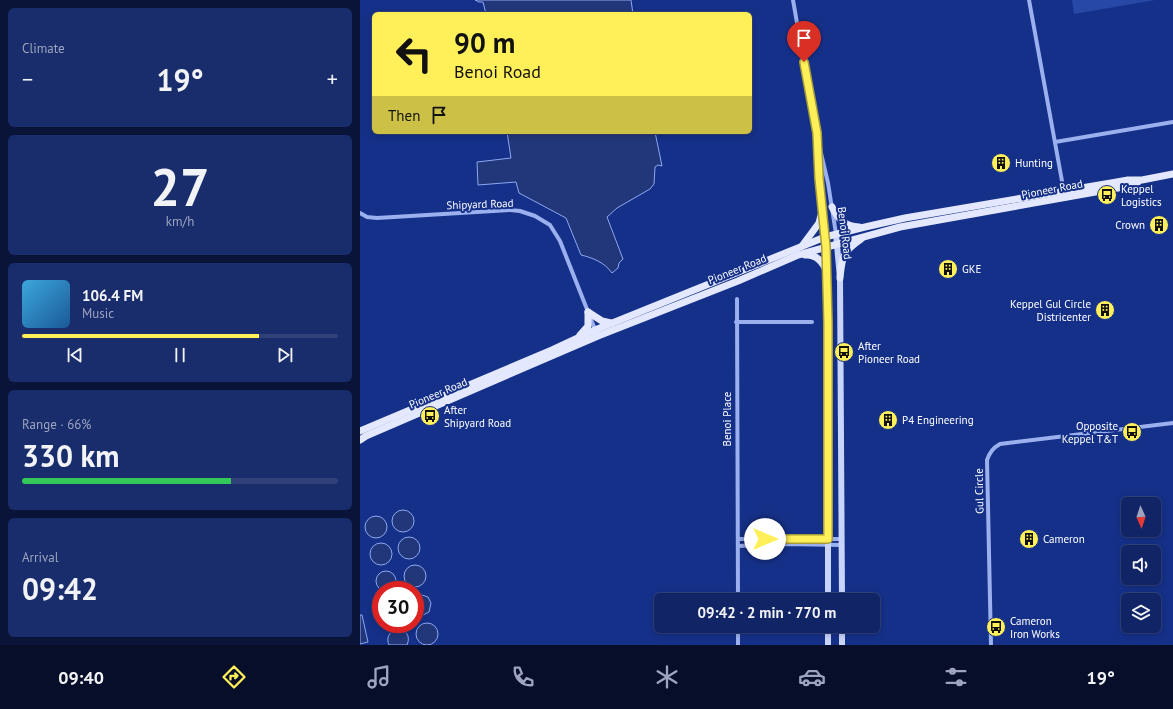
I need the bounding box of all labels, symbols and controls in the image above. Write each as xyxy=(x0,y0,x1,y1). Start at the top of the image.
pin xyxy=(787,21,821,62)
text: 90 m xyxy=(454,24,515,61)
icon: arrive xyxy=(793,27,815,49)
icon: left xyxy=(388,28,440,80)
text: Climate xyxy=(22,40,65,57)
text: 19° xyxy=(156,60,204,99)
text: Benoi Road xyxy=(454,60,541,83)
text: − xyxy=(22,65,33,93)
text: + xyxy=(327,65,338,93)
icon: arrive xyxy=(428,104,450,126)
text: Then xyxy=(388,106,420,125)
building icon: Hunting xyxy=(990,152,1012,174)
text: 27 xyxy=(151,153,209,220)
place label: Hunting xyxy=(1015,156,1053,170)
street label: Pioneer Road xyxy=(1020,176,1084,202)
place label: Keppel Logistics xyxy=(1121,182,1162,209)
bus stop icon: Keppel Logistics xyxy=(1096,184,1118,206)
street label: Shipyard Road xyxy=(446,196,514,212)
street label: Benoi Road xyxy=(835,206,855,260)
text: km/h xyxy=(166,213,194,230)
building icon: Crown xyxy=(1148,214,1170,236)
place label: Crown xyxy=(1115,218,1145,232)
street label: Pioneer Road xyxy=(706,251,768,287)
building icon: GKE xyxy=(937,258,959,280)
place label: GKE xyxy=(962,262,981,276)
text: 106.4 FM xyxy=(82,286,143,305)
place label: Keppel Gul Circle Districenter xyxy=(1010,297,1091,324)
building icon: Keppel Gul Circle Districenter xyxy=(1094,299,1116,321)
text: Music xyxy=(82,305,114,322)
place label: After Pioneer Road xyxy=(858,339,920,366)
bus stop icon: After Pioneer Road xyxy=(833,341,855,363)
icon: previous xyxy=(64,344,86,366)
icon: pause xyxy=(169,344,191,366)
icon: next xyxy=(274,344,296,366)
street label: Pioneer Road xyxy=(407,374,469,412)
street label: Benoi Place xyxy=(720,391,734,446)
place label: After Shipyard Road xyxy=(444,403,511,430)
bus stop icon: After Shipyard Road xyxy=(419,405,441,427)
building icon: P4 Engineering xyxy=(877,409,899,431)
place label: P4 Engineering xyxy=(902,413,974,427)
text: Range · 66% xyxy=(22,416,91,433)
place label: Opposite Keppel T&T xyxy=(1062,419,1118,446)
bus stop icon: Opposite Keppel T&T xyxy=(1121,421,1143,443)
text: 330 km xyxy=(22,436,120,475)
street label: Gul Circle xyxy=(972,468,986,514)
north arrow xyxy=(1121,497,1161,537)
map controls xyxy=(1121,497,1161,633)
position arrow xyxy=(744,518,786,560)
building icon: Cameron xyxy=(1018,528,1040,550)
place label: Cameron xyxy=(1043,532,1085,546)
button: sound xyxy=(1121,545,1161,585)
text: Arrival xyxy=(22,549,58,566)
text: 09:42 xyxy=(22,569,98,608)
speed limit sign: 30 xyxy=(372,581,424,633)
button: layers xyxy=(1121,593,1161,633)
text: 09:42 · 2 min · 770 m xyxy=(698,603,836,622)
place label: Cameron Iron Works xyxy=(1010,614,1060,641)
bus stop icon: Cameron Iron Works xyxy=(985,616,1007,638)
icon: directions xyxy=(220,663,248,691)
icon: music xyxy=(365,663,393,691)
icon: phone xyxy=(509,663,537,691)
icon: climate xyxy=(653,663,681,691)
icon: car xyxy=(798,663,826,691)
icon: filters xyxy=(942,663,970,691)
text: 09:40 xyxy=(58,666,104,689)
text: 19° xyxy=(1086,666,1115,689)

